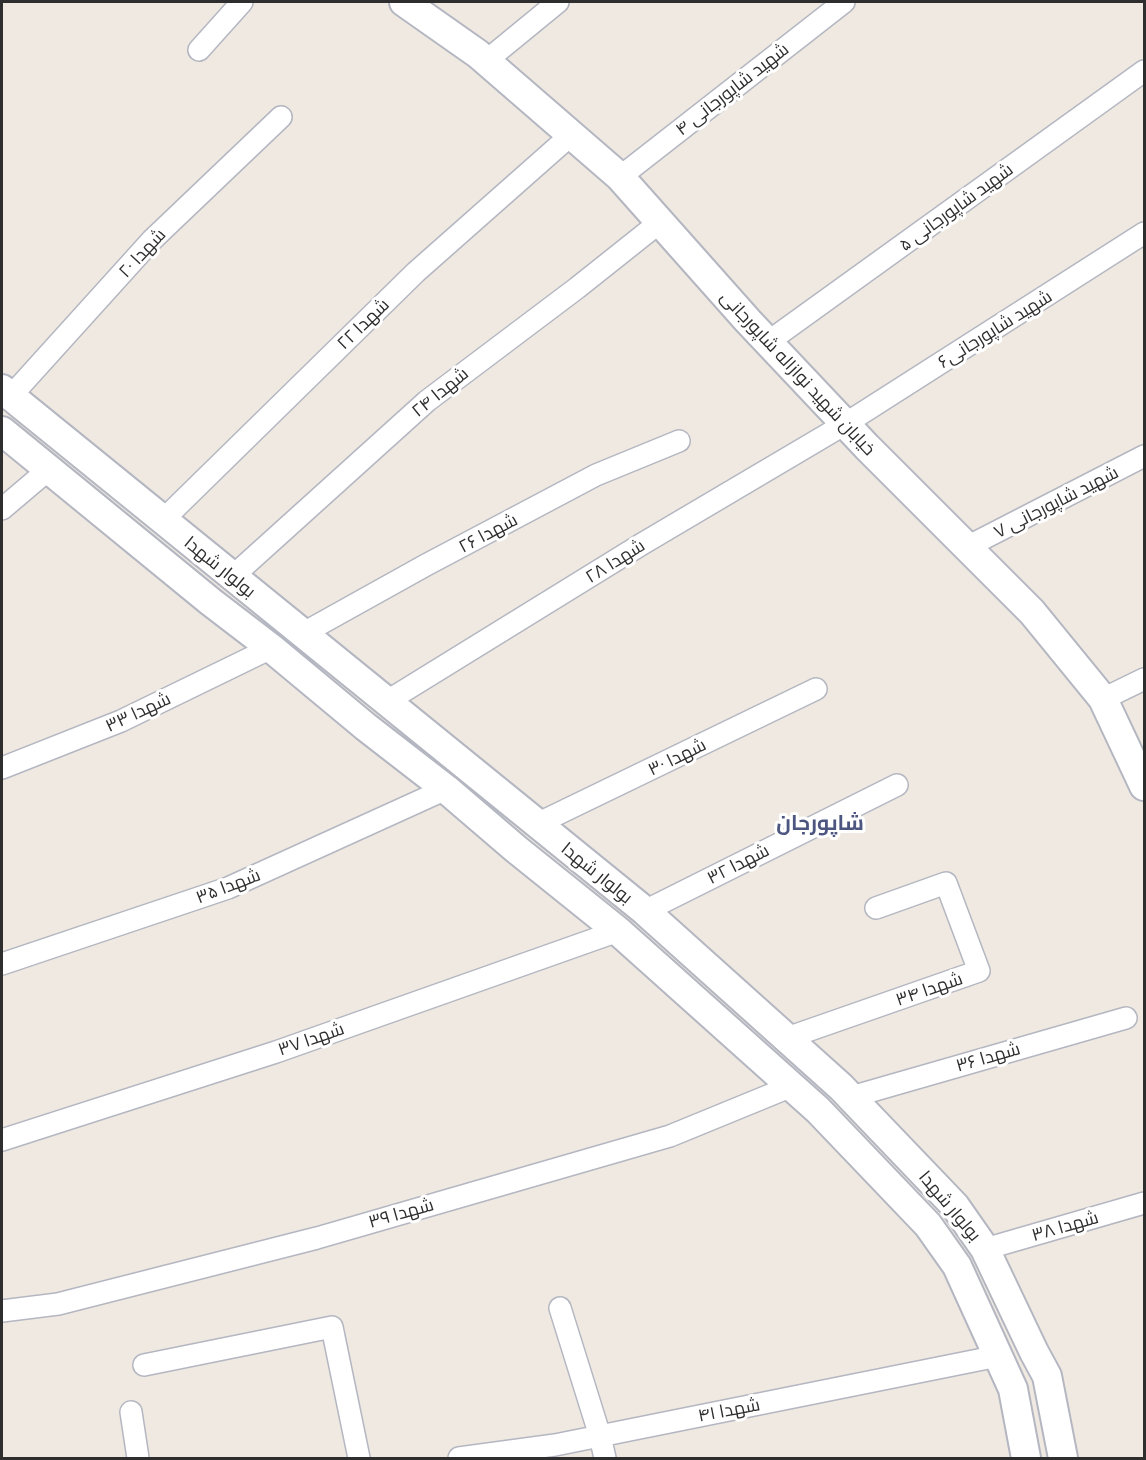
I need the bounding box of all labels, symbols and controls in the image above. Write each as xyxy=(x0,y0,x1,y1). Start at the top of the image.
street label: شهید شاپورجانی ۴ xyxy=(671,38,793,140)
street label: شهید شاپورجانی ۵ xyxy=(895,158,1017,256)
street label: شهدا ۲۰ xyxy=(114,224,170,282)
street label: شهید شاپورجانی۶ xyxy=(934,285,1056,373)
street label: خیابان شهید نوازاله شاپورجانی xyxy=(716,286,880,460)
street label: شهدا ۲۲ xyxy=(332,294,394,354)
street label: شهدا ۲۴ xyxy=(407,363,473,421)
street label: شهید شاپورجانی ۷ xyxy=(990,461,1122,543)
street label: شهدا ۲۶ xyxy=(455,509,521,557)
street label: بولوار شهدا xyxy=(180,532,260,602)
street label: شهدا ۲۸ xyxy=(581,534,649,588)
street label: شهدا ۳۳ xyxy=(102,688,174,736)
street label: شهدا ۳۰ xyxy=(644,734,710,780)
district label: شاپورجان xyxy=(776,810,864,836)
street label: بولوار شهدا xyxy=(557,838,637,908)
street label: شهدا ۳۲ xyxy=(703,839,773,889)
street label: شهدا ۳۵ xyxy=(193,864,263,908)
street label: شهدا ۳۴ xyxy=(893,967,965,1011)
street label: شهدا ۳۷ xyxy=(275,1018,347,1060)
street label: شهدا ۳۶ xyxy=(953,1038,1023,1076)
street label: بولوار شهدا xyxy=(914,1166,986,1246)
street label: شهدا ۳۹ xyxy=(366,1193,436,1233)
street label: شهدا ۳۸ xyxy=(1029,1206,1101,1246)
street label: شهدا ۴۱ xyxy=(696,1393,762,1427)

